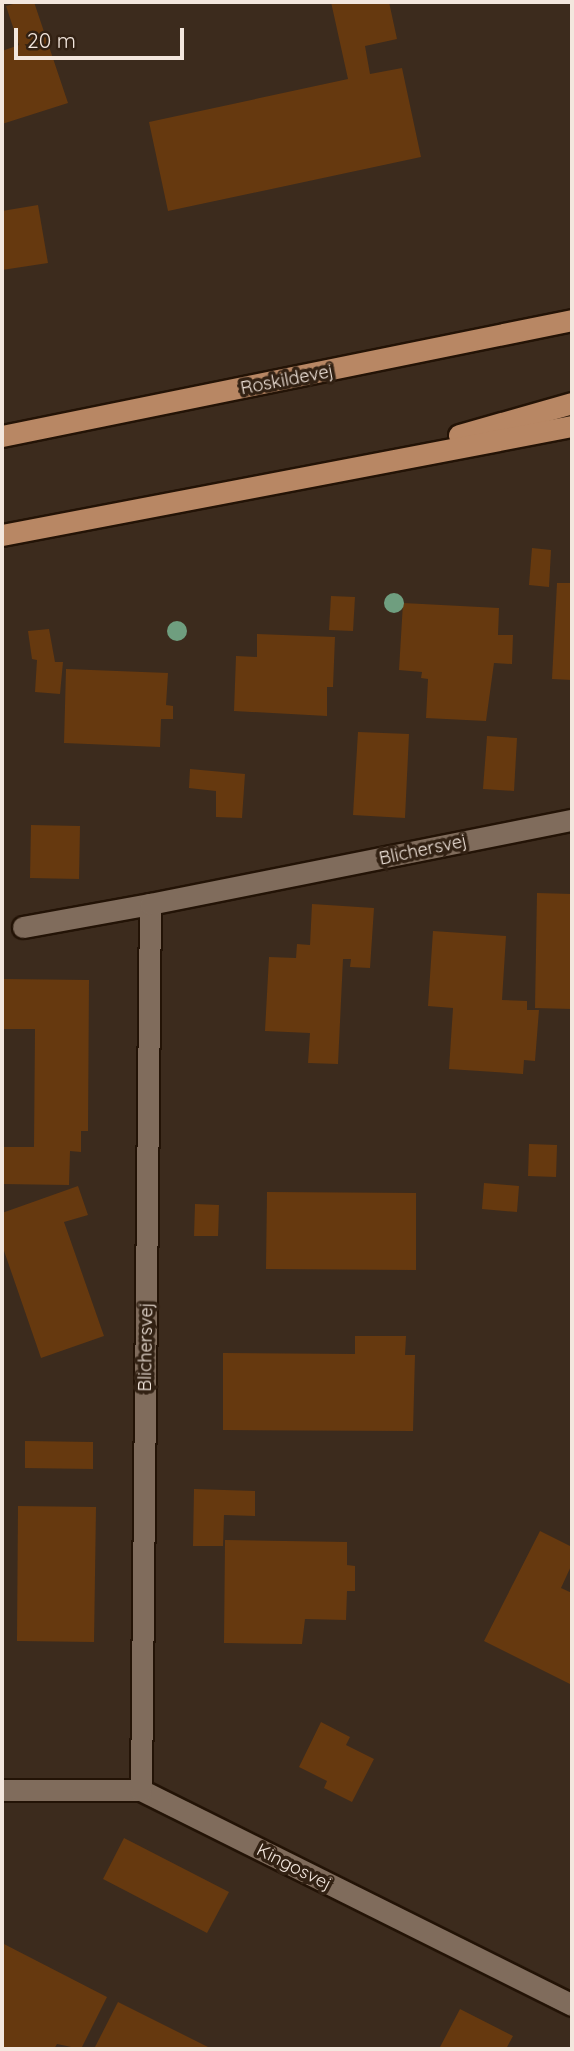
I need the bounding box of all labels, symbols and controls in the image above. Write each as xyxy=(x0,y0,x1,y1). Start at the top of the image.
scale bar xyxy=(18,14,187,58)
text: 20 m xyxy=(27,27,76,53)
street label: Roskildevej xyxy=(239,360,335,400)
street label: Blichersvej xyxy=(377,830,469,870)
street label: Blichersvej xyxy=(134,1302,158,1392)
street label: Kingosvej xyxy=(253,1839,335,1895)

